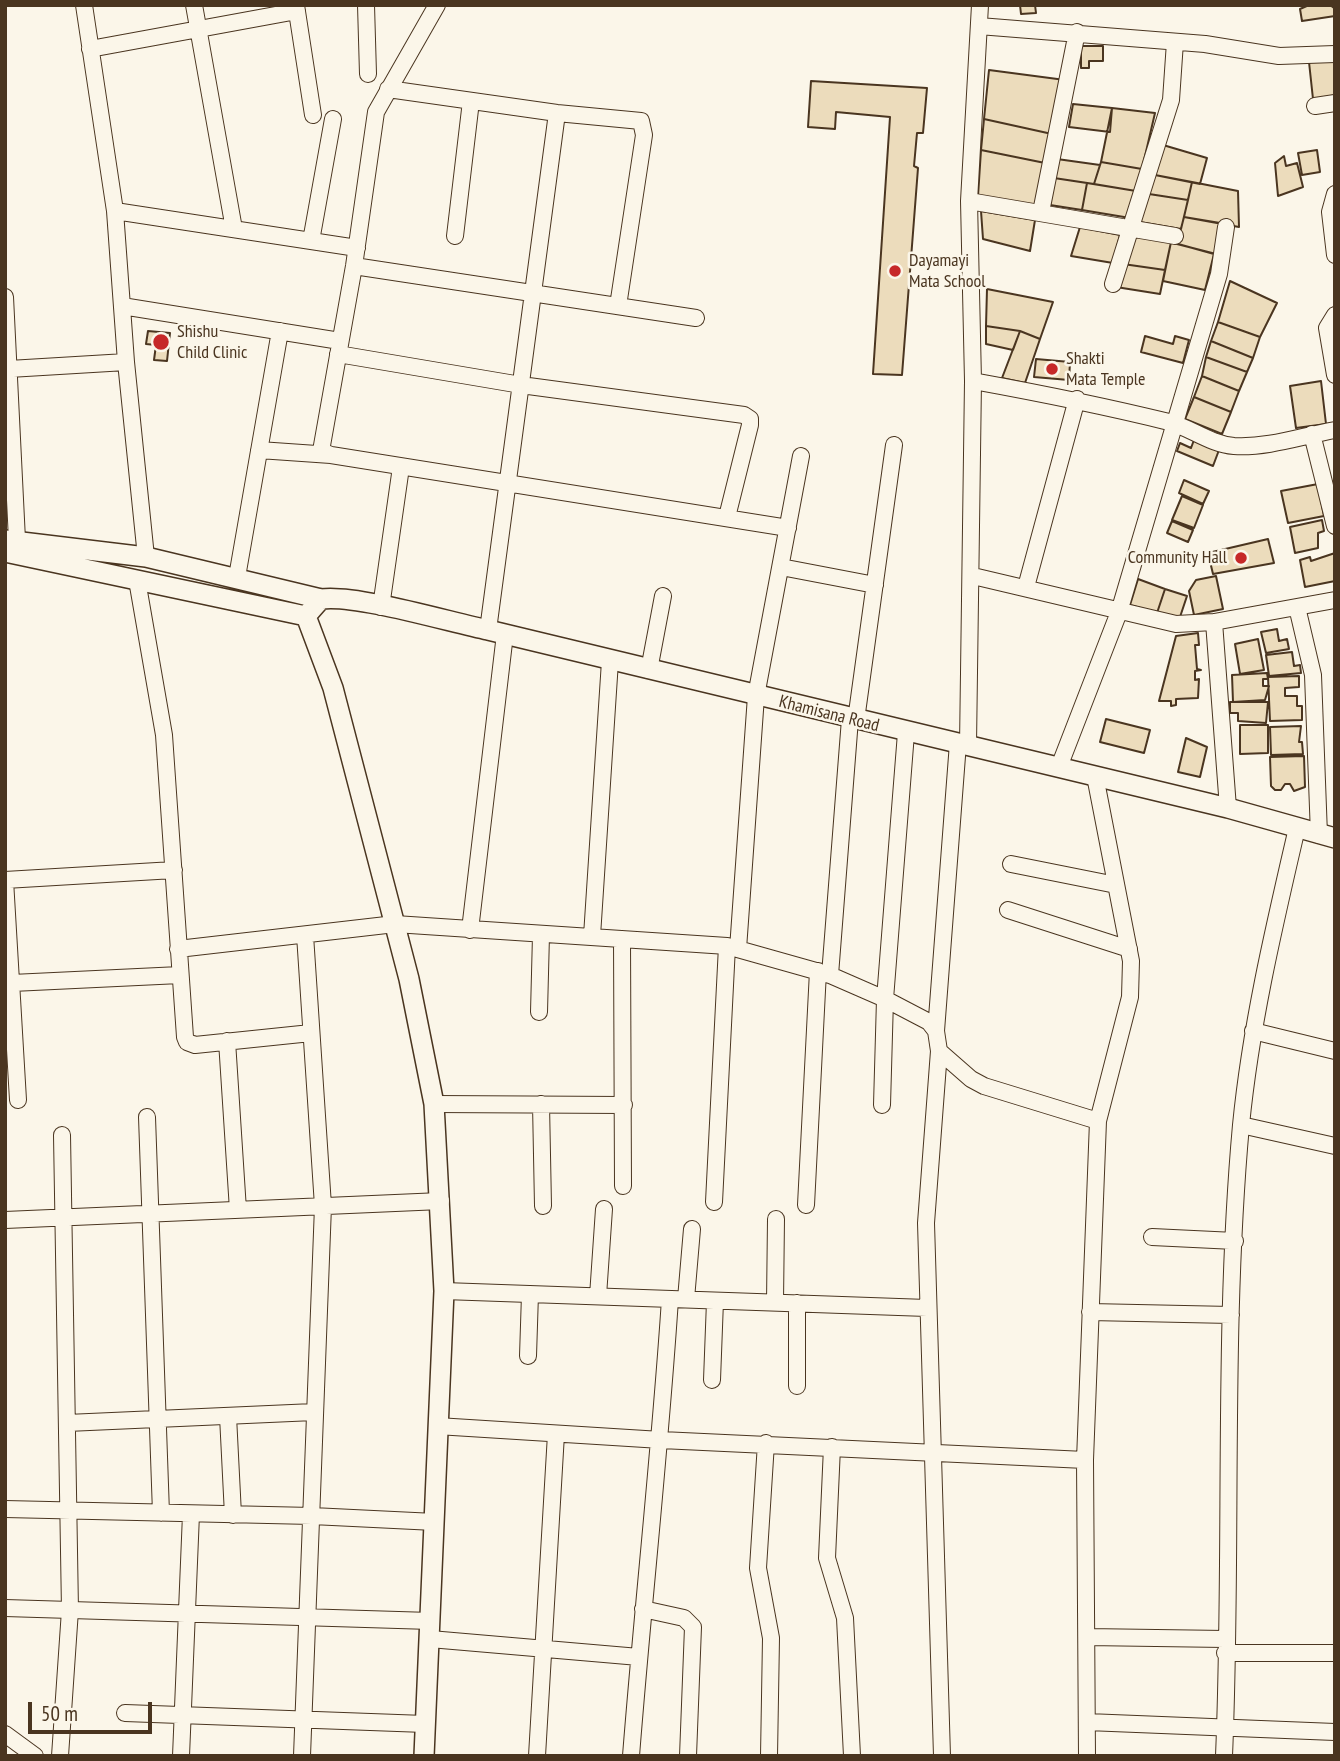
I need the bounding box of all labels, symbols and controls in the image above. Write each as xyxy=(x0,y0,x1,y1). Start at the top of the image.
place label: Dayamayi Mata School xyxy=(909,250,985,292)
marker: Dayamayi Mata School xyxy=(887,263,903,279)
place label: Shishu Child Clinic xyxy=(177,321,247,364)
marker: Shishu Child Clinic xyxy=(151,332,171,352)
place label: Shakti Mata Temple xyxy=(1066,348,1145,390)
marker: Shakti Mata Temple xyxy=(1044,361,1060,377)
place label: Community Hall xyxy=(1128,547,1227,569)
marker: Community Hall xyxy=(1233,550,1249,566)
street label: Khamisana Road xyxy=(777,691,881,737)
scale bar xyxy=(32,1688,156,1732)
text: 50 m xyxy=(41,1700,78,1727)

